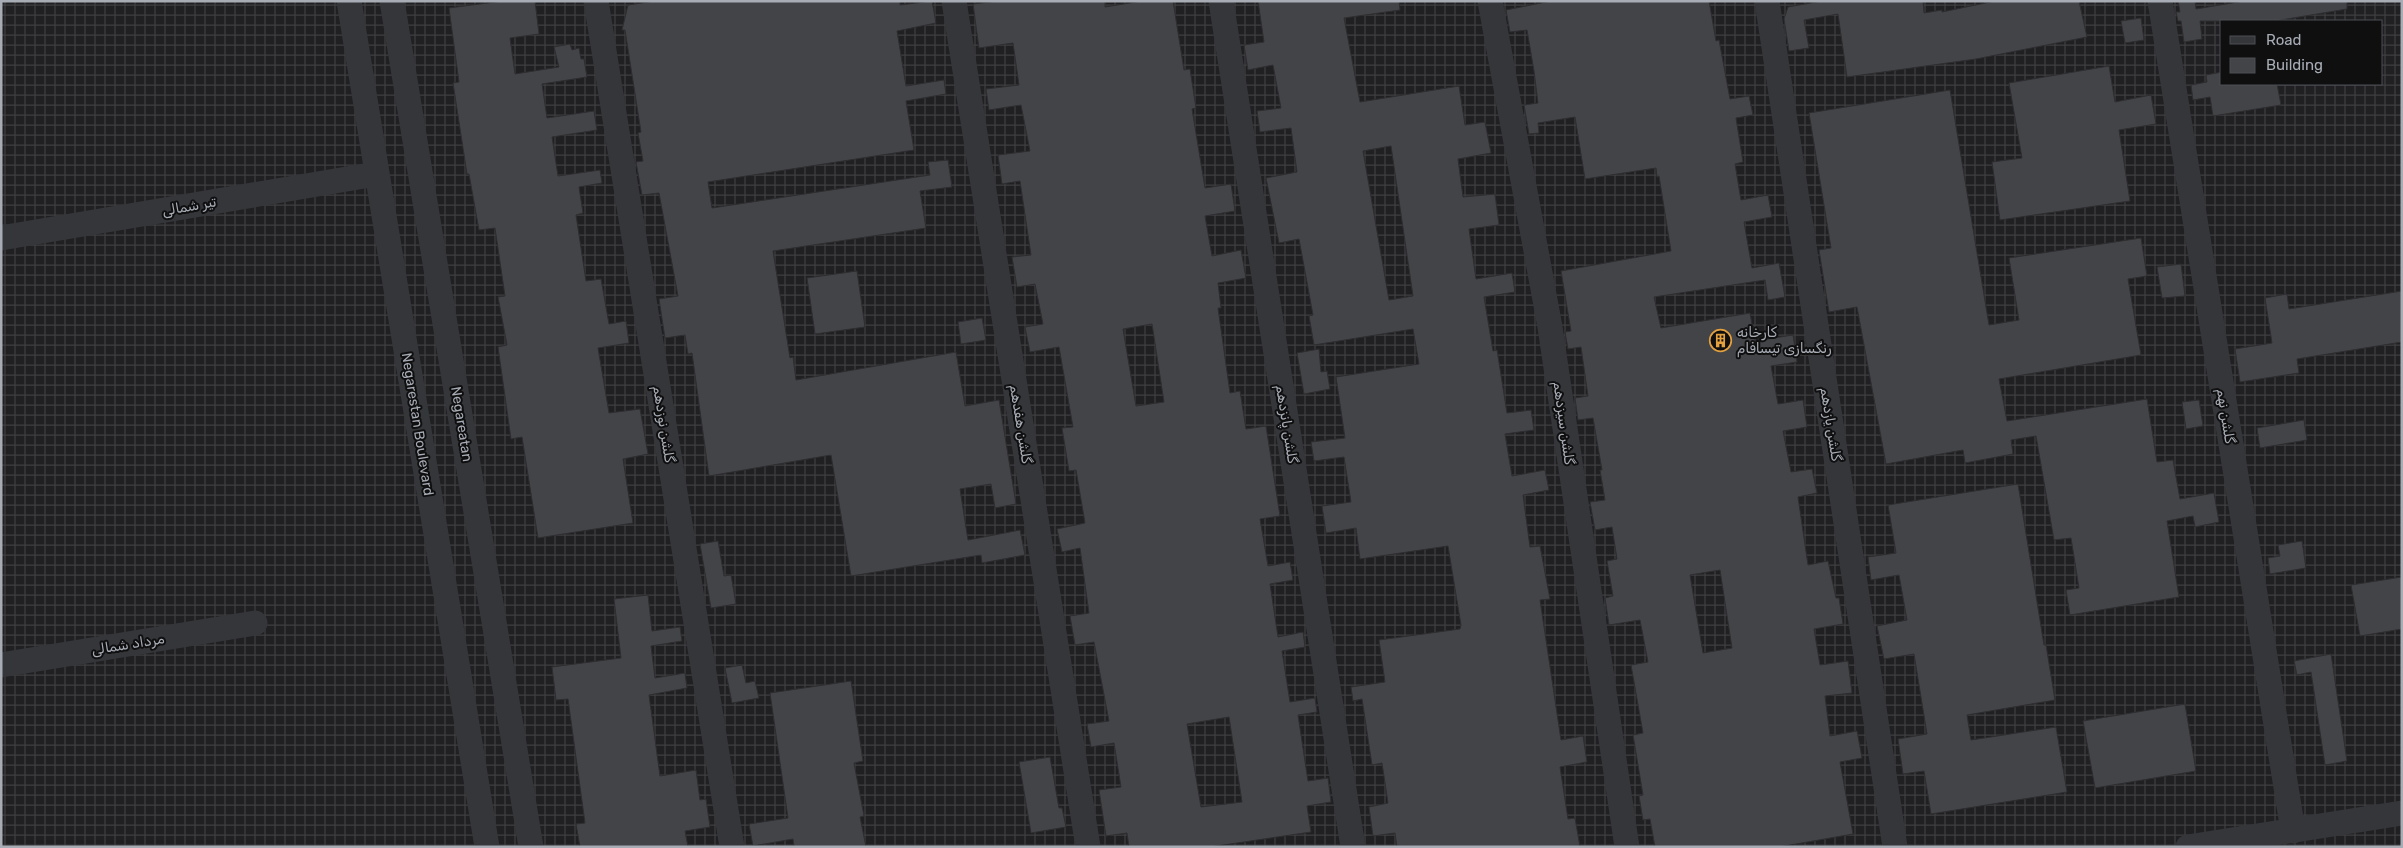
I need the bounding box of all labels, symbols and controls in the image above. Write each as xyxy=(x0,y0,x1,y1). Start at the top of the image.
legend xyxy=(2220,20,2383,85)
text: Road xyxy=(2266,31,2302,49)
text: Building xyxy=(2266,56,2323,74)
street label: تیر شمالی xyxy=(161,193,218,220)
place label: کارخانه رنگسازی تیسافام xyxy=(1737,324,1832,358)
building icon: کارخانه رنگسازی تیسافام xyxy=(1709,328,1733,352)
street label: Negarestan Boulevard xyxy=(398,351,437,497)
street label: گلشن سیزدهم xyxy=(1549,380,1578,467)
street label: گلشن هفدهم xyxy=(1006,383,1035,466)
street label: گلشن پانزدهم xyxy=(1271,383,1301,466)
street label: گلشن نوزدهم xyxy=(649,384,678,464)
street label: Negareatan xyxy=(447,385,476,463)
street label: گلشن یازدهم xyxy=(1816,386,1845,463)
street label: گلشن نهم xyxy=(2213,387,2238,446)
street label: مرداد شمالی xyxy=(90,630,166,659)

